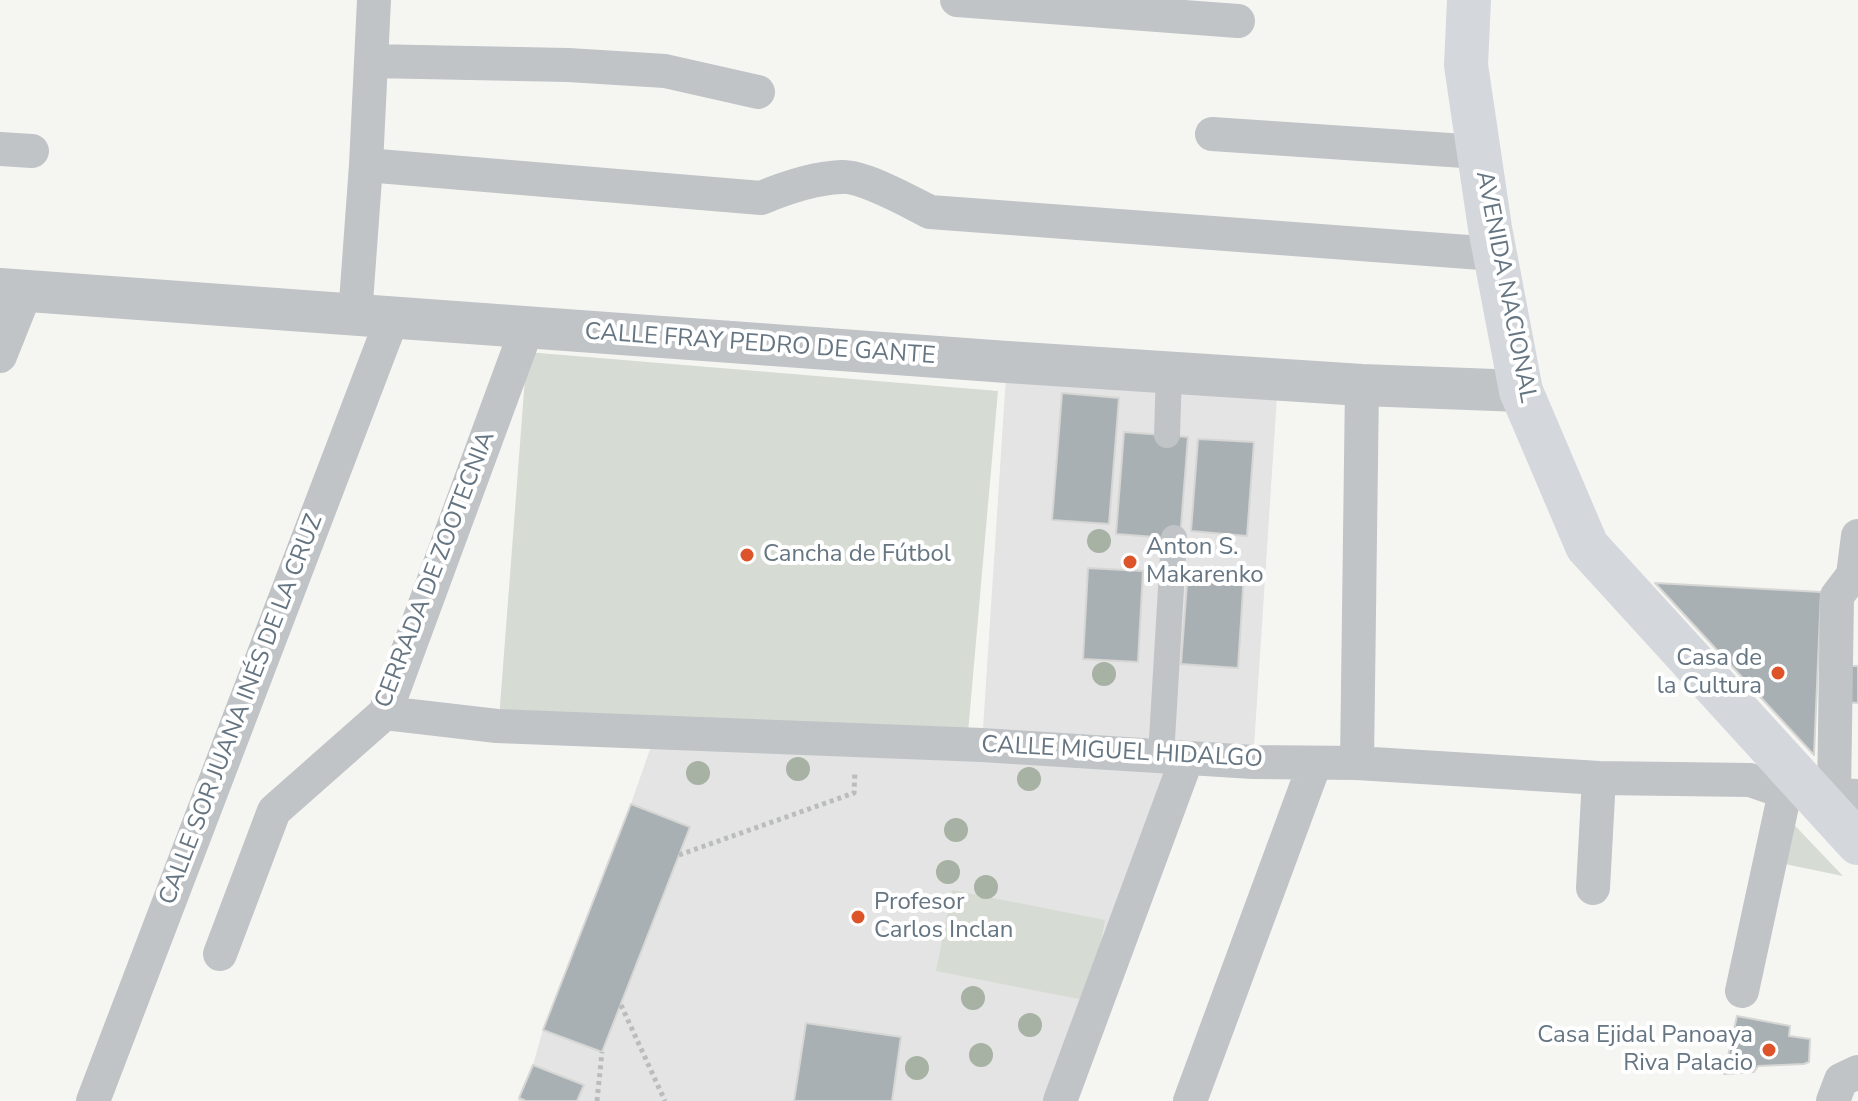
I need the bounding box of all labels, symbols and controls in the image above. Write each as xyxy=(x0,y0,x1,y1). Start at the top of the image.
street label: AVENIDA NACIONAL xyxy=(1468,169,1542,405)
street label: CALLE FRAY PEDRO DE GANTE xyxy=(584,318,936,372)
street label: CERRADA DE ZOOTECNIA xyxy=(370,428,502,712)
street label: CALLE SOR JUANA INÉS DE LA CRUZ xyxy=(154,511,330,909)
place label: Anton S. Makarenko xyxy=(1146,534,1264,590)
place label: Cancha de Fútbol xyxy=(763,541,951,569)
marker: Cancha de Fútbol xyxy=(738,546,756,564)
marker: Anton S. Makarenko xyxy=(1121,553,1139,571)
place label: Casa de la Cultura xyxy=(1657,645,1762,701)
marker: Casa de la Cultura xyxy=(1769,664,1787,682)
street label: CALLE MIGUEL HIDALGO xyxy=(981,731,1263,775)
place label: Profesor Carlos Inclan xyxy=(874,889,1013,945)
marker: Profesor Carlos Inclan xyxy=(849,908,867,926)
place label: Casa Ejidal Panoaya Riva Palacio xyxy=(1537,1022,1753,1078)
marker: Casa Ejidal Panoaya Riva Palacio xyxy=(1760,1041,1778,1059)

